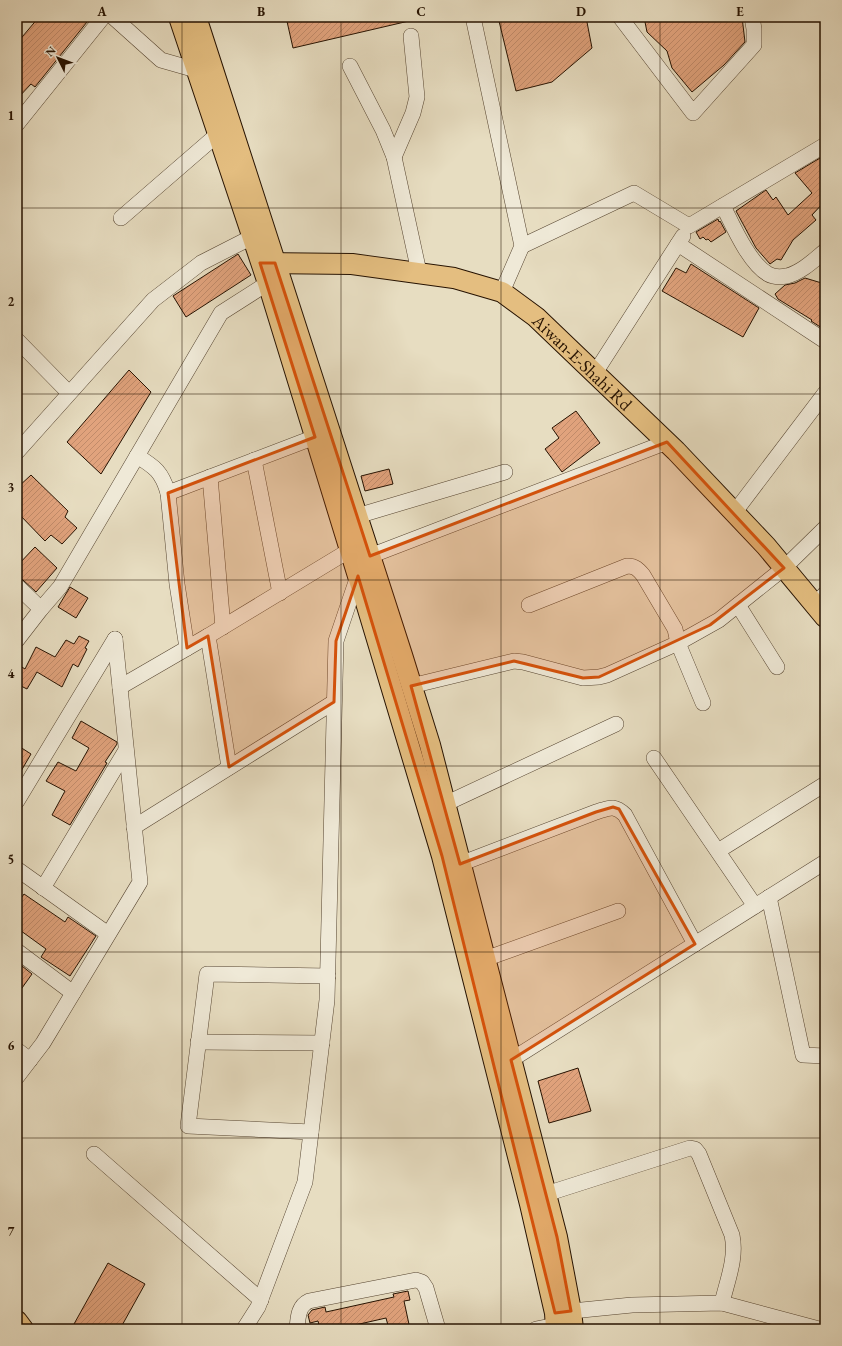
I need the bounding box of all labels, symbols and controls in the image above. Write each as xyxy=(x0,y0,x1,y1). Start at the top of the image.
text: A xyxy=(96,3,107,20)
text: B xyxy=(257,3,265,20)
text: C xyxy=(416,3,426,20)
text: D xyxy=(576,3,586,20)
text: E xyxy=(736,3,744,20)
north arrow xyxy=(38,38,78,78)
text: N xyxy=(42,43,59,59)
text: 1 xyxy=(8,107,15,124)
text: 2 xyxy=(8,293,15,310)
street label: Aiwan-E-Shahi Rd xyxy=(527,308,638,416)
text: 3 xyxy=(8,479,15,496)
text: 4 xyxy=(8,665,15,682)
text: 5 xyxy=(8,851,14,868)
text: 6 xyxy=(8,1037,15,1054)
text: 7 xyxy=(8,1223,15,1240)

